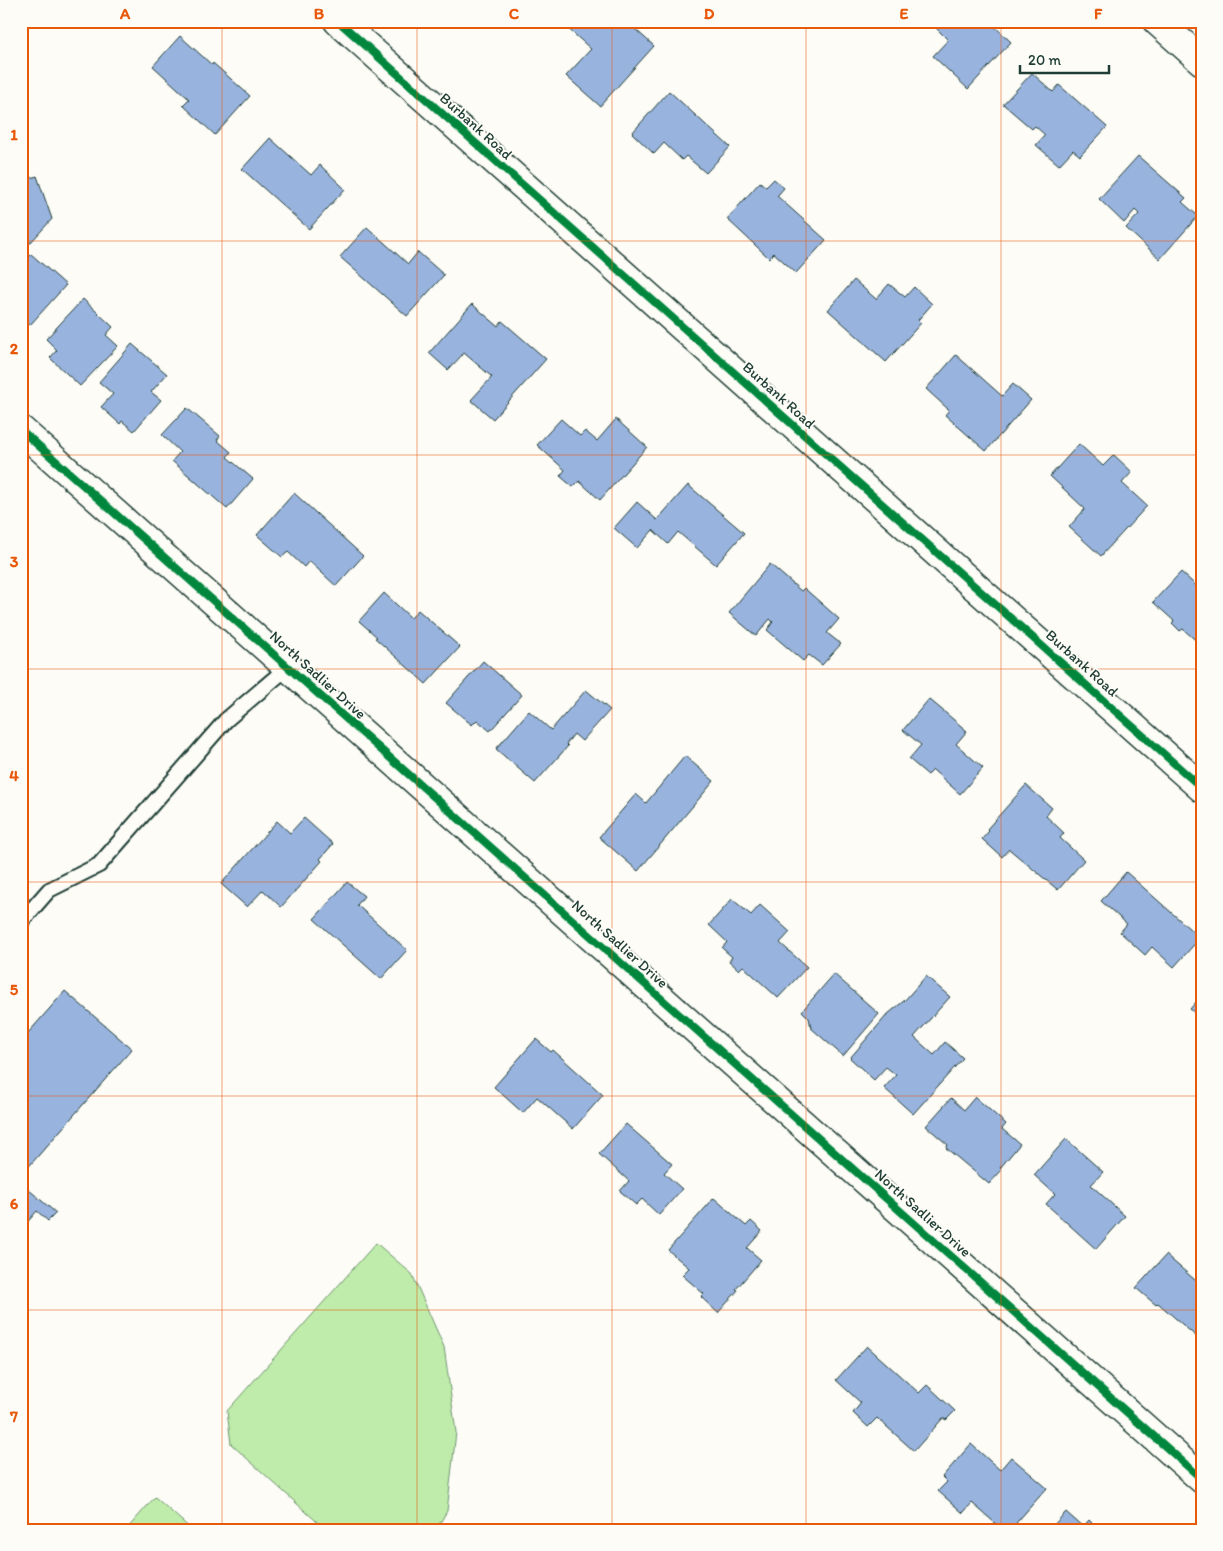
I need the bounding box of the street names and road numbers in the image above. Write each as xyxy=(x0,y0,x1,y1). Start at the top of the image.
street label: Burbank Road xyxy=(436,89,516,163)
street label: Burbank Road xyxy=(739,358,819,432)
street label: Burbank Road xyxy=(1042,626,1122,700)
street label: North Sadlier Drive xyxy=(266,627,370,723)
street label: North Sadlier Drive xyxy=(568,896,672,992)
street label: North Sadlier Drive xyxy=(871,1165,975,1261)

